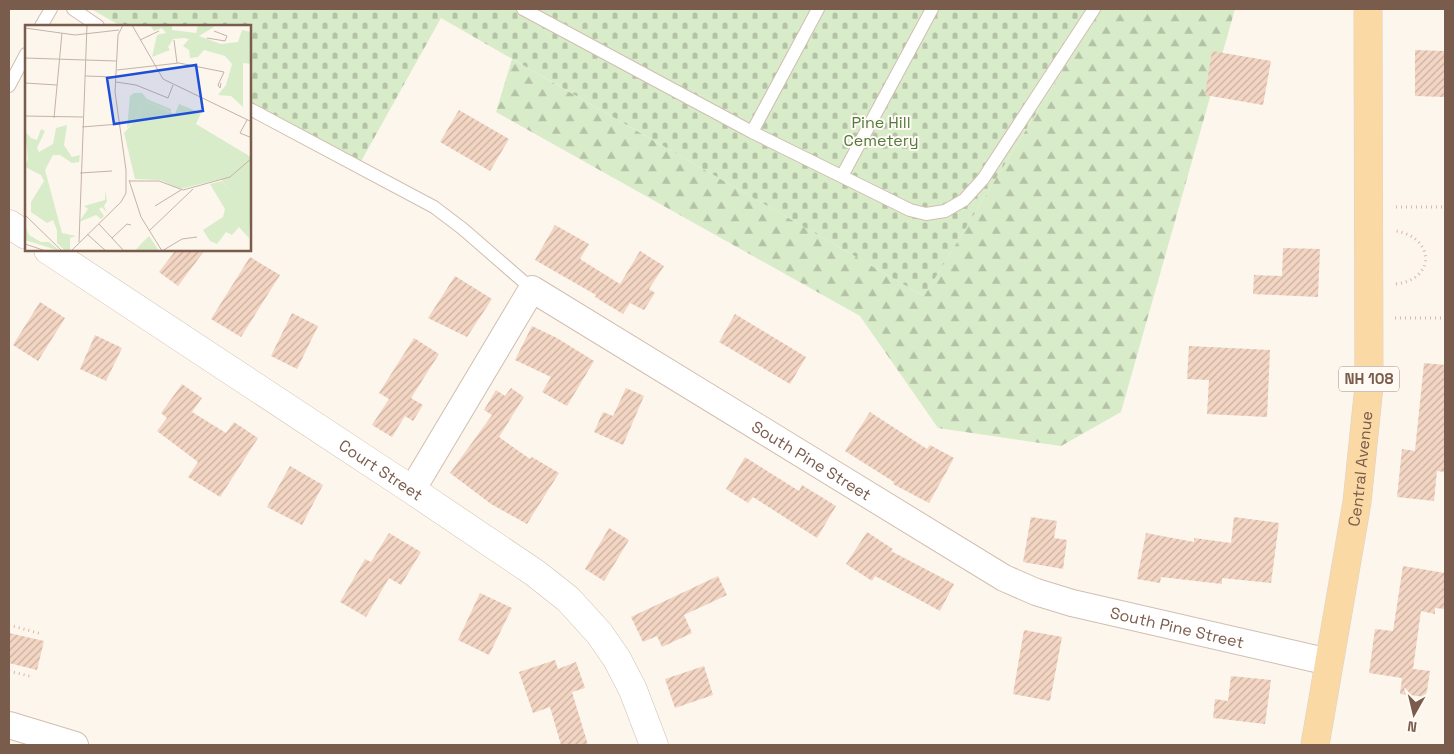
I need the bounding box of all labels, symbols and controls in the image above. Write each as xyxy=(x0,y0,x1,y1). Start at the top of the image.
inset map xyxy=(25,25,251,251)
park label: Pine Hill Cemetery xyxy=(843,112,919,151)
road number: NH 108 xyxy=(1339,366,1399,392)
street label: Central Avenue xyxy=(1343,410,1377,528)
street label: South Pine Street xyxy=(748,416,875,505)
street label: Court Street xyxy=(335,435,427,505)
street label: South Pine Street xyxy=(1108,602,1246,653)
north arrow xyxy=(1389,689,1439,739)
text: N xyxy=(1406,717,1418,736)

